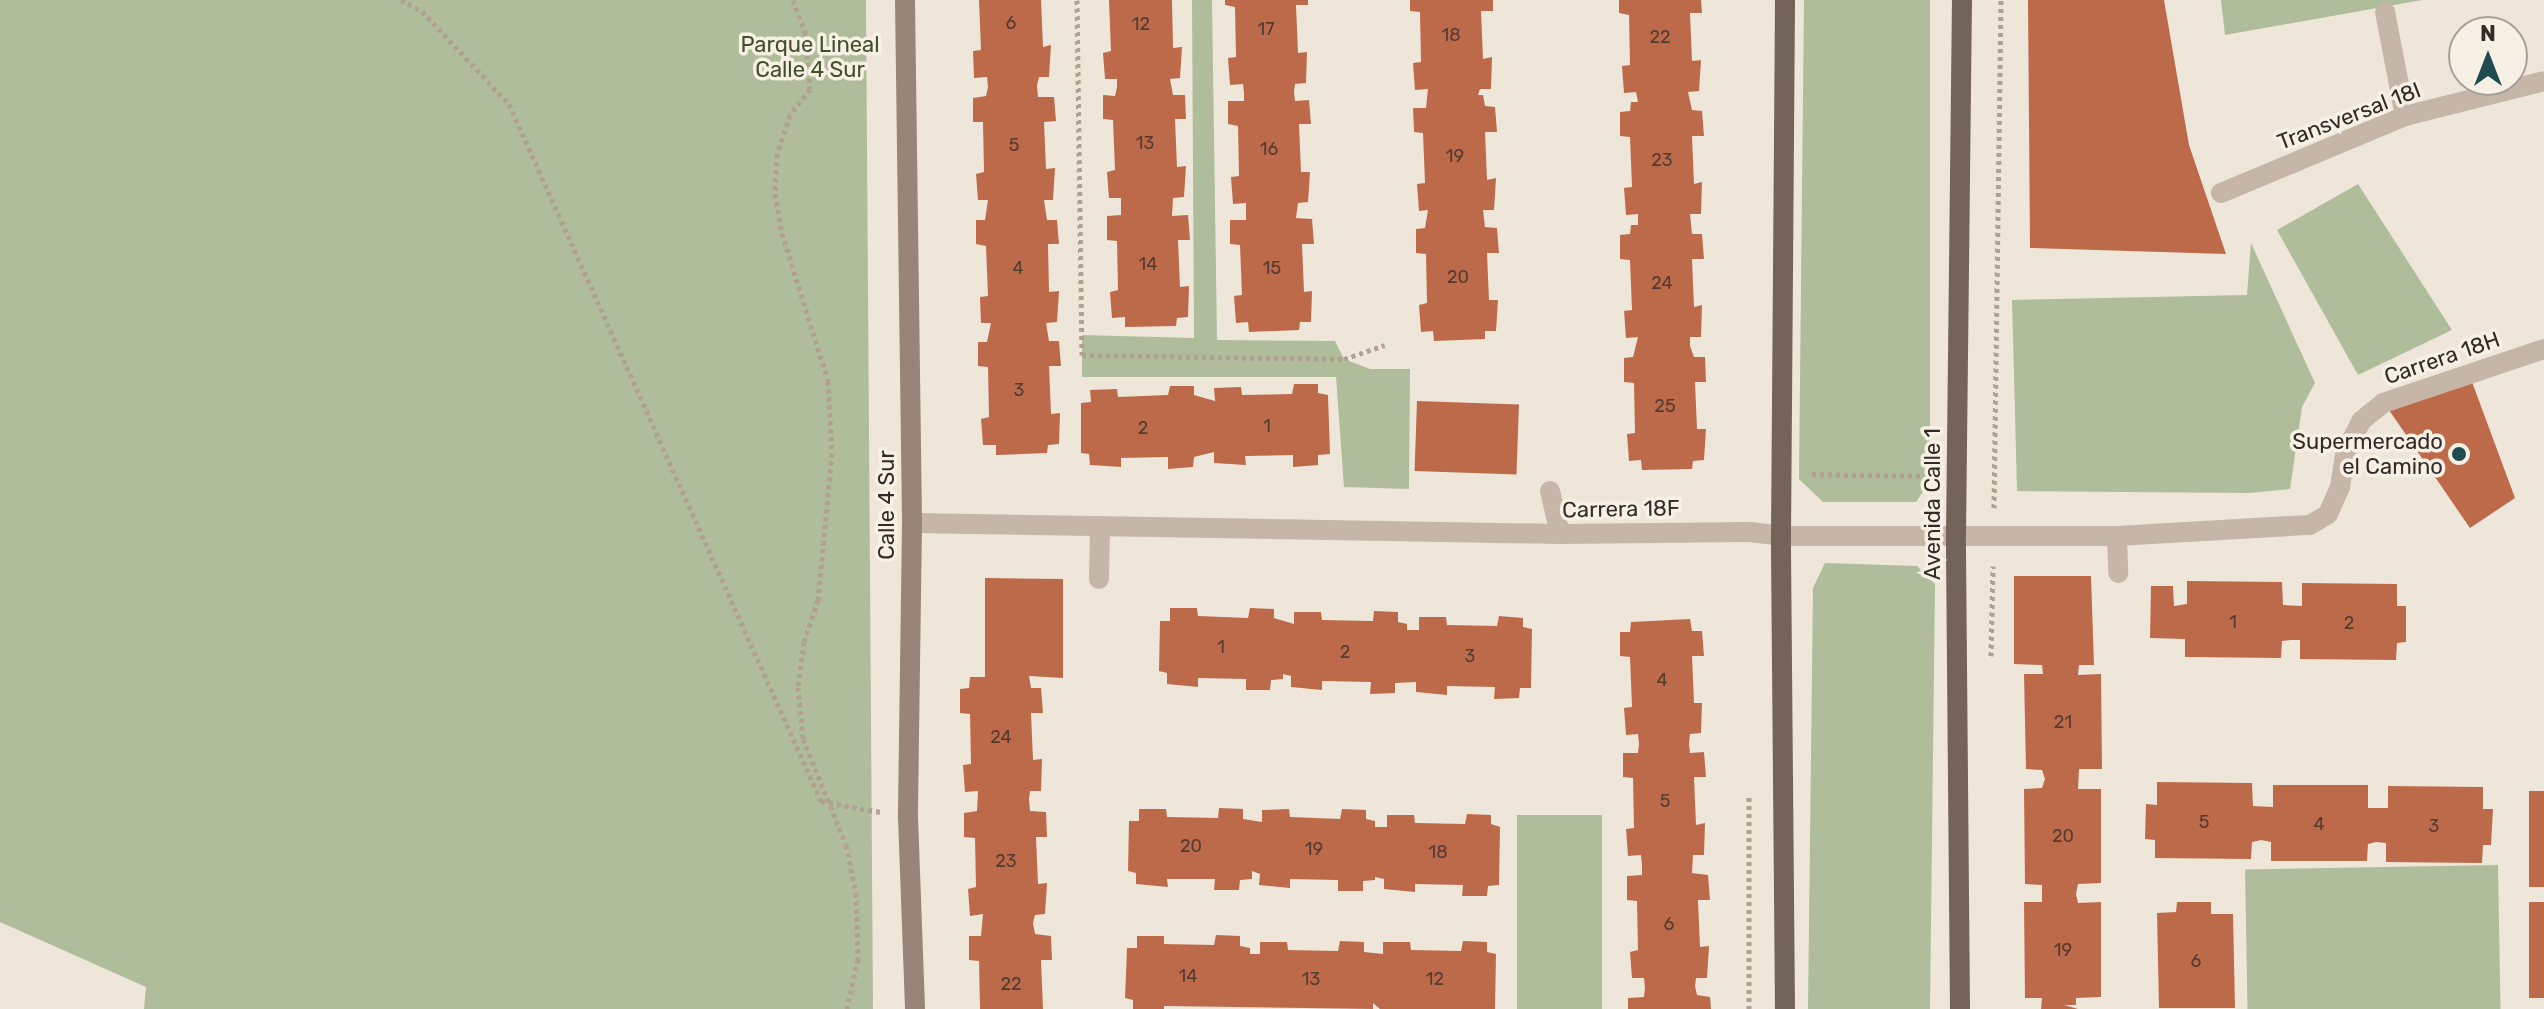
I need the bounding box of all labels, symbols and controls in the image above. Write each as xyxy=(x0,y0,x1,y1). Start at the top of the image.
house number: 6 xyxy=(1006,12,1016,34)
house number: 12 xyxy=(1132,13,1150,35)
north arrow xyxy=(2448,16,2528,96)
house number: 17 xyxy=(1258,18,1274,40)
text: N xyxy=(2480,20,2496,47)
house number: 18 xyxy=(1441,24,1461,46)
house number: 22 xyxy=(1649,26,1671,48)
park label: Parque Lineal Calle 4 Sur xyxy=(740,31,880,82)
street label: Transversal 18I xyxy=(2274,77,2424,155)
house number: 13 xyxy=(1136,132,1154,154)
house number: 5 xyxy=(1009,134,1019,156)
house number: 16 xyxy=(1260,138,1278,160)
house number: 19 xyxy=(1446,145,1464,167)
house number: 23 xyxy=(1651,149,1673,171)
house number: 14 xyxy=(1139,253,1157,275)
house number: 4 xyxy=(1012,257,1024,279)
house number: 15 xyxy=(1263,257,1281,279)
house number: 20 xyxy=(1447,266,1469,288)
house number: 24 xyxy=(1651,272,1673,294)
street label: Carrera 18H xyxy=(2381,326,2503,390)
house number: 3 xyxy=(1014,379,1024,401)
house number: 25 xyxy=(1654,395,1676,417)
house number: 1 xyxy=(1263,415,1271,437)
house number: 2 xyxy=(1138,417,1148,439)
street label: Avenida Calle 1 xyxy=(1920,428,1946,580)
place label: Supermercado el Camino xyxy=(2292,428,2443,480)
marker: Supermercado el Camino xyxy=(2450,445,2468,463)
street label: Calle 4 Sur xyxy=(874,450,900,560)
street label: Carrera 18F xyxy=(1562,495,1680,523)
house number: 1 xyxy=(2229,611,2237,633)
house number: 2 xyxy=(2344,612,2354,634)
house number: 1 xyxy=(1217,636,1225,658)
house number: 2 xyxy=(1340,641,1350,663)
house number: 3 xyxy=(1465,645,1475,667)
house number: 4 xyxy=(1656,669,1668,691)
house number: 21 xyxy=(2054,711,2072,733)
house number: 24 xyxy=(990,726,1012,748)
house number: 5 xyxy=(1660,790,1670,812)
house number: 5 xyxy=(2199,811,2209,833)
house number: 4 xyxy=(2313,813,2325,835)
house number: 3 xyxy=(2429,815,2439,837)
house number: 20 xyxy=(2052,825,2074,847)
house number: 20 xyxy=(1180,835,1202,857)
house number: 19 xyxy=(1305,838,1323,860)
house number: 18 xyxy=(1428,841,1448,863)
house number: 23 xyxy=(995,850,1017,872)
house number: 6 xyxy=(1664,913,1674,935)
house number: 19 xyxy=(2054,939,2072,961)
house number: 6 xyxy=(2191,950,2201,972)
house number: 14 xyxy=(1179,965,1197,987)
house number: 13 xyxy=(1302,968,1320,990)
house number: 12 xyxy=(1426,968,1444,990)
house number: 22 xyxy=(1000,973,1022,995)

